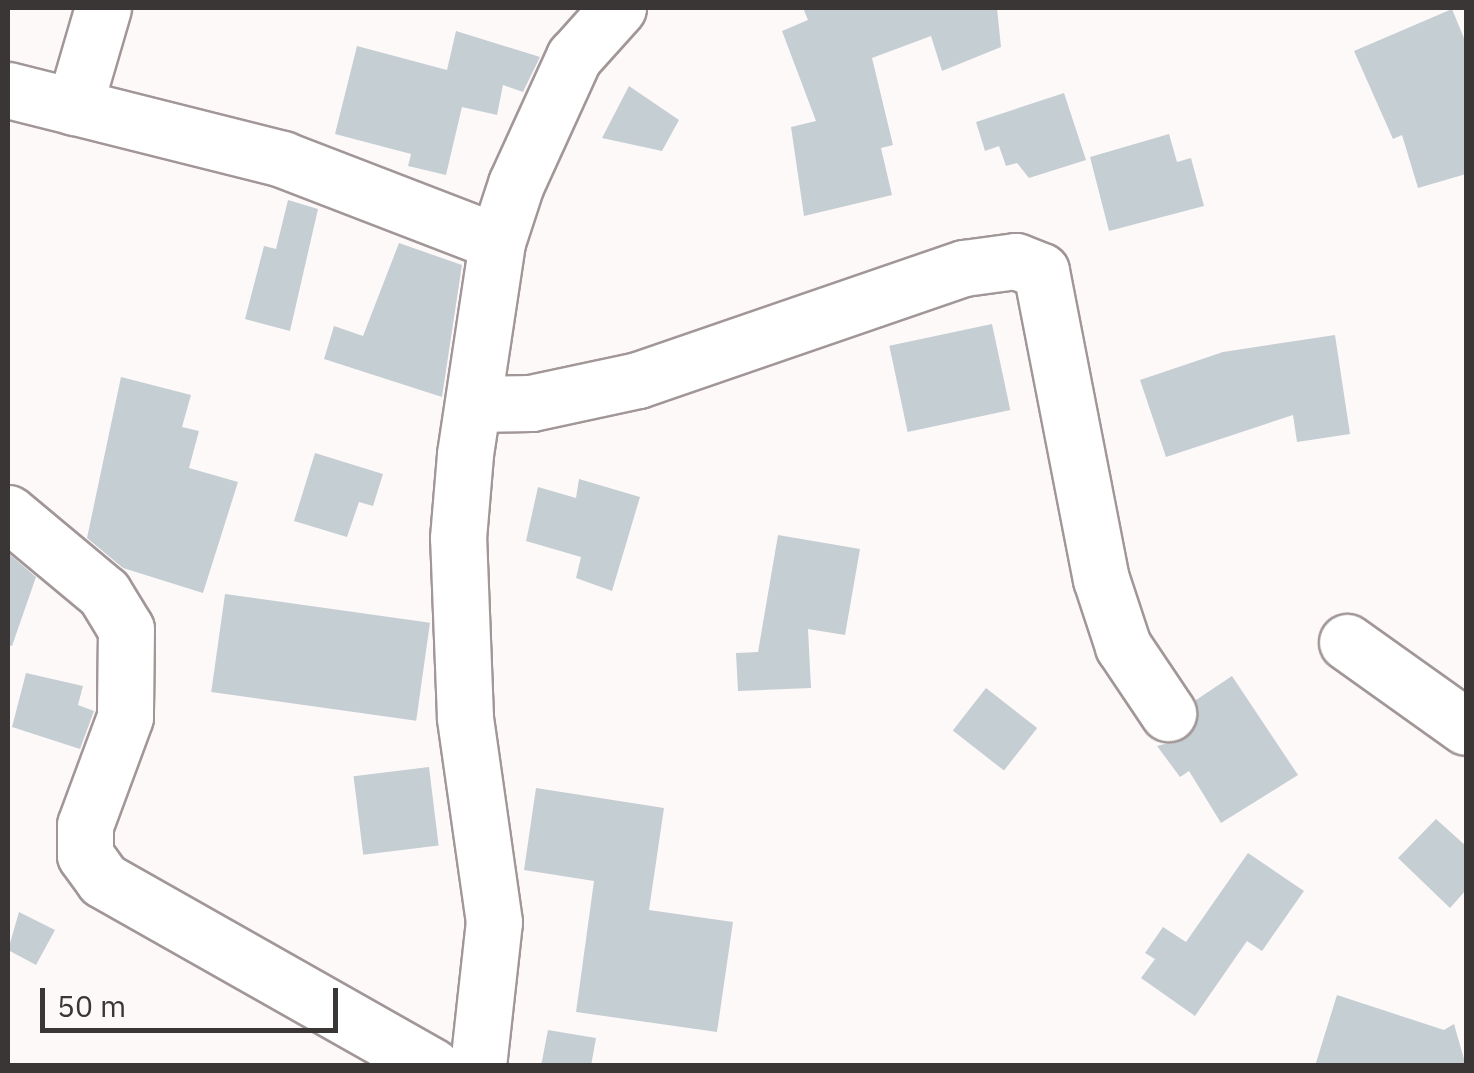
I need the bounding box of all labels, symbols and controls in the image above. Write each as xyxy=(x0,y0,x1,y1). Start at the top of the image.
scale bar xyxy=(45,968,342,1030)
text: 50 m xyxy=(57,986,126,1025)

